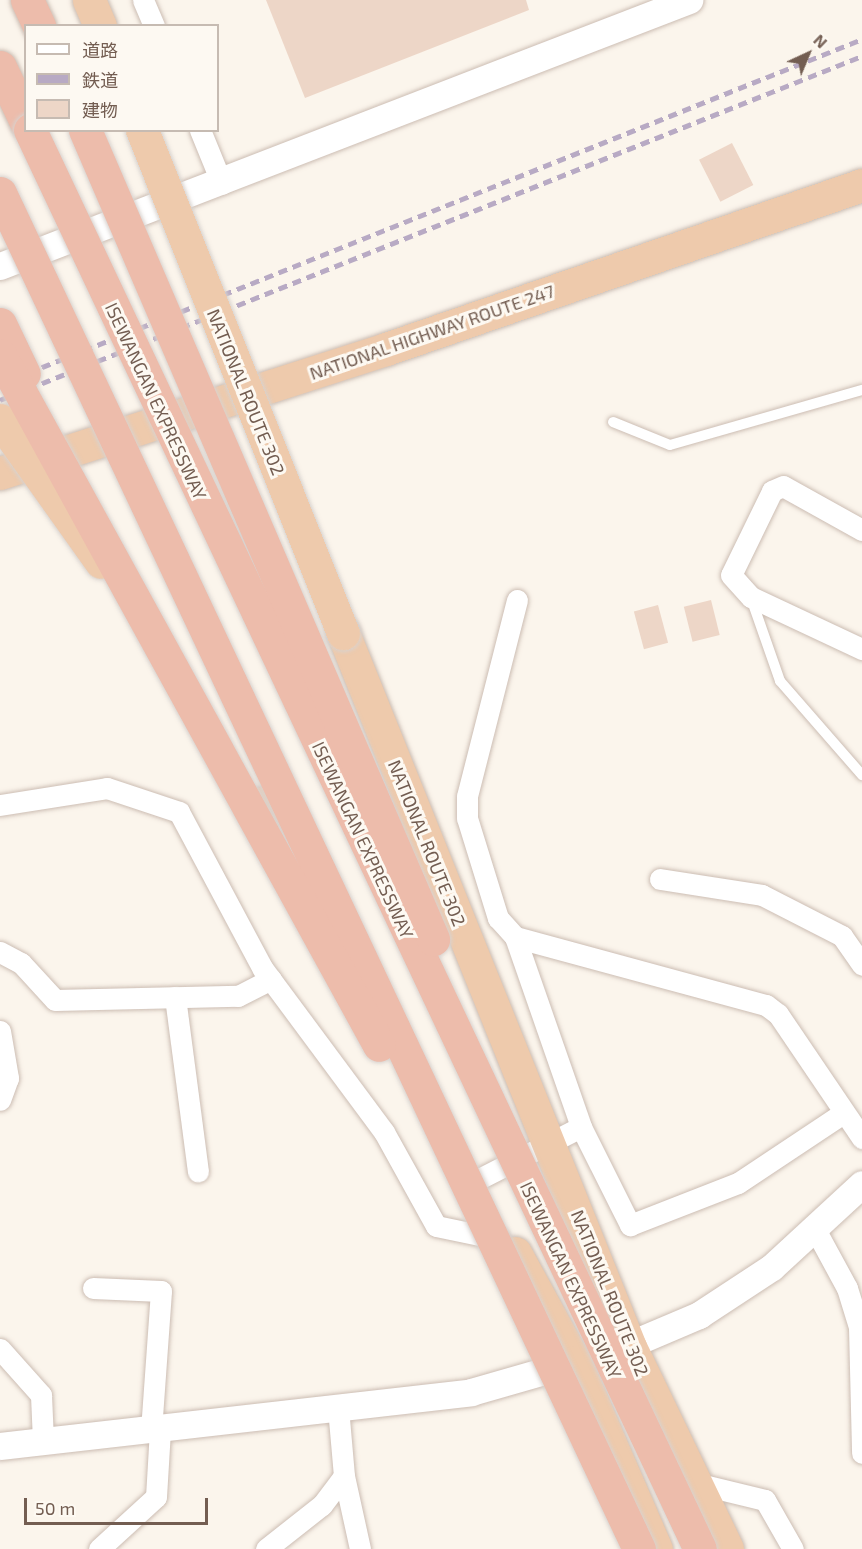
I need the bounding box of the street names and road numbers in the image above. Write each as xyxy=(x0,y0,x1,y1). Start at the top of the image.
street label: NATIONAL HIGHWAY ROUTE 247 xyxy=(306,280,558,384)
street label: ISEWANGAN EXPRESSWAY xyxy=(101,299,211,503)
street label: NATIONAL ROUTE 302 xyxy=(203,306,289,478)
street label: ISEWANGAN EXPRESSWAY xyxy=(308,738,418,942)
street label: NATIONAL ROUTE 302 xyxy=(384,757,470,929)
street label: ISEWANGAN EXPRESSWAY xyxy=(516,1178,626,1382)
street label: NATIONAL ROUTE 302 xyxy=(567,1207,653,1379)

